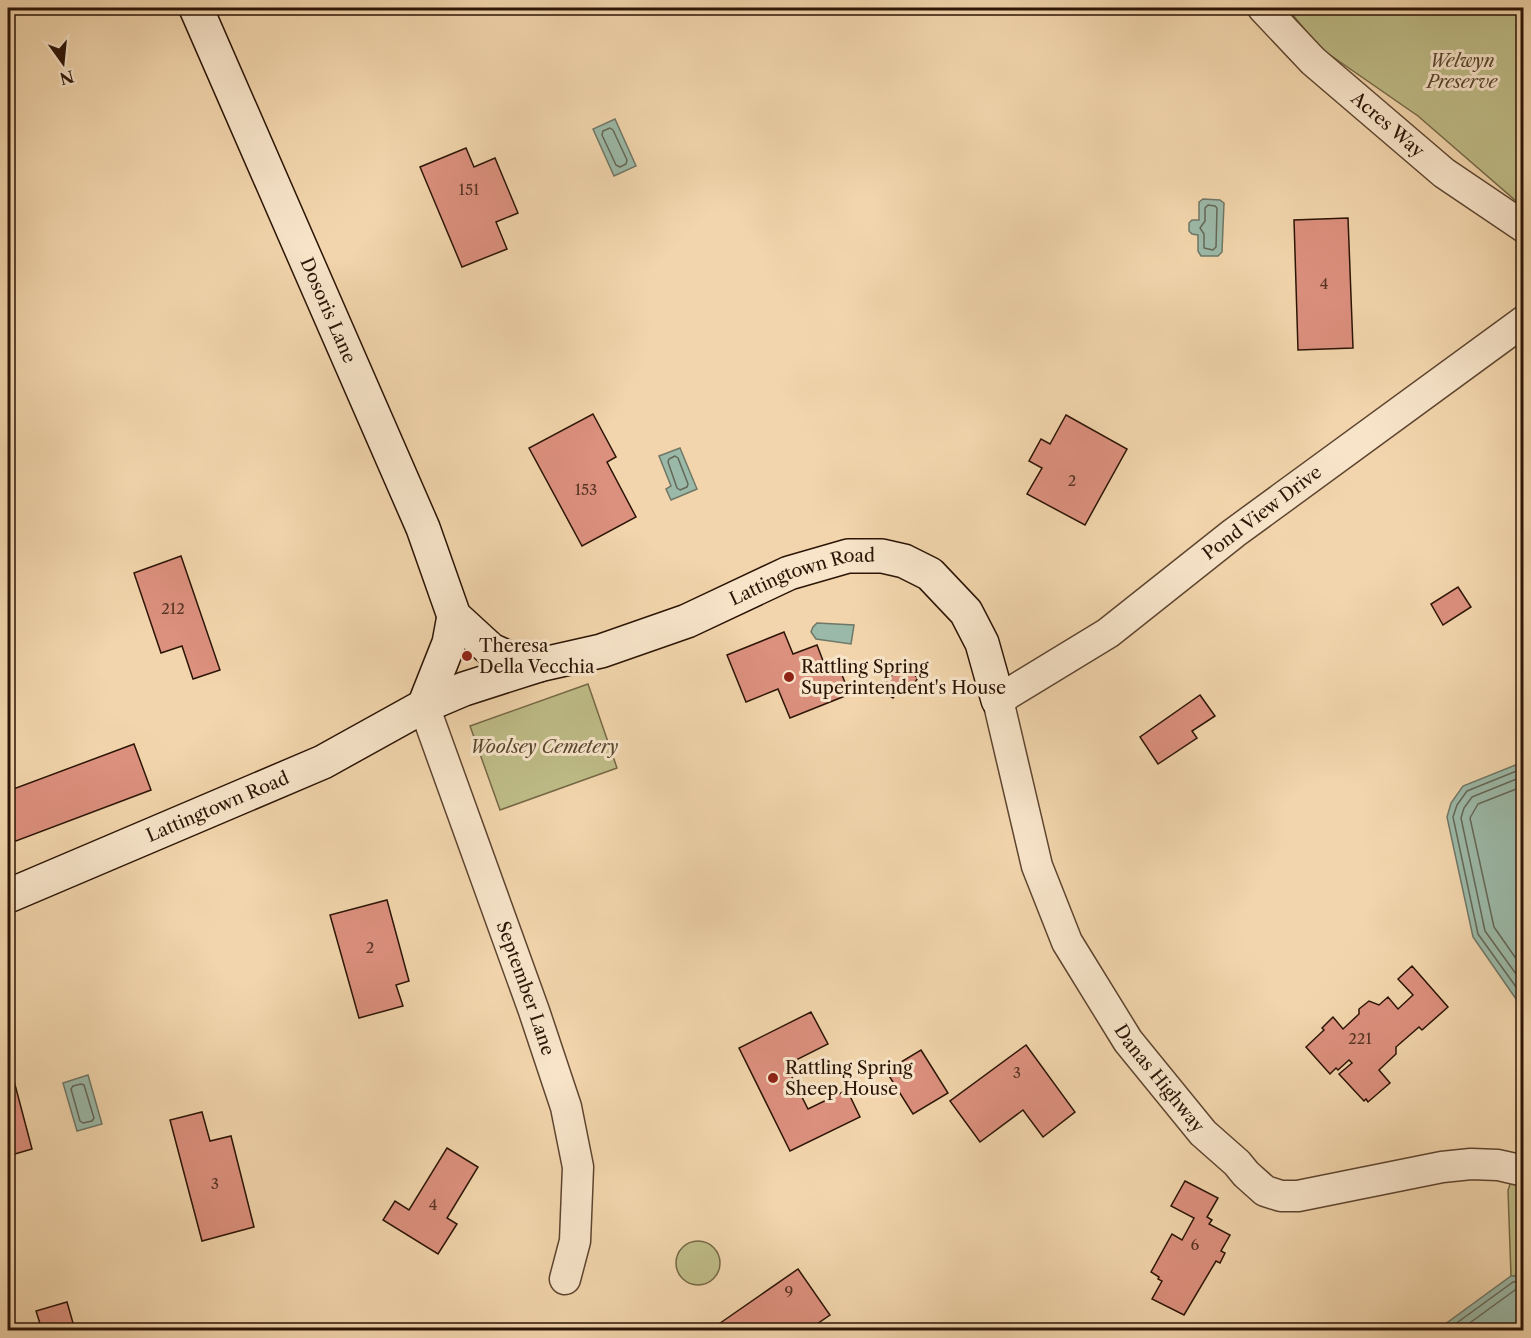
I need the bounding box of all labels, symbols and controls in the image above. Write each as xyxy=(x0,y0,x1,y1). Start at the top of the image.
north arrow xyxy=(33,33,93,93)
park label: Welwyn Preserve xyxy=(1425,50,1499,93)
text: N xyxy=(57,66,76,89)
street label: Acres Way xyxy=(1346,87,1429,163)
house number: 151 xyxy=(459,180,480,199)
street label: Dosoris Lane xyxy=(295,254,361,367)
house number: 4 xyxy=(1320,274,1328,293)
street label: Pond View Drive xyxy=(1198,461,1326,565)
house number: 2 xyxy=(1068,471,1076,490)
house number: 153 xyxy=(575,480,597,499)
street label: Lattingtown Road xyxy=(726,545,875,610)
house number: 212 xyxy=(161,599,185,618)
place label: Theresa Della Vecchia xyxy=(479,635,595,678)
marker: Theresa Della Vecchia xyxy=(460,649,474,663)
place label: Rattling Spring Superintendent's House xyxy=(801,656,1006,699)
marker: Rattling Spring Superintendent's House xyxy=(782,670,796,684)
park label: Woolsey Cemetery xyxy=(470,736,618,758)
street label: Lattingtown Road xyxy=(143,767,292,847)
street label: September Lane xyxy=(492,918,559,1058)
house number: 2 xyxy=(366,938,374,957)
street label: Danas Highway xyxy=(1109,1020,1210,1138)
house number: 221 xyxy=(1348,1029,1372,1048)
place label: Rattling Spring Sheep House xyxy=(785,1057,913,1100)
house number: 3 xyxy=(1013,1063,1021,1082)
marker: Rattling Spring Sheep House xyxy=(766,1071,780,1085)
house number: 3 xyxy=(211,1174,219,1193)
house number: 4 xyxy=(429,1195,437,1214)
house number: 6 xyxy=(1191,1235,1200,1254)
house number: 9 xyxy=(785,1282,793,1301)

